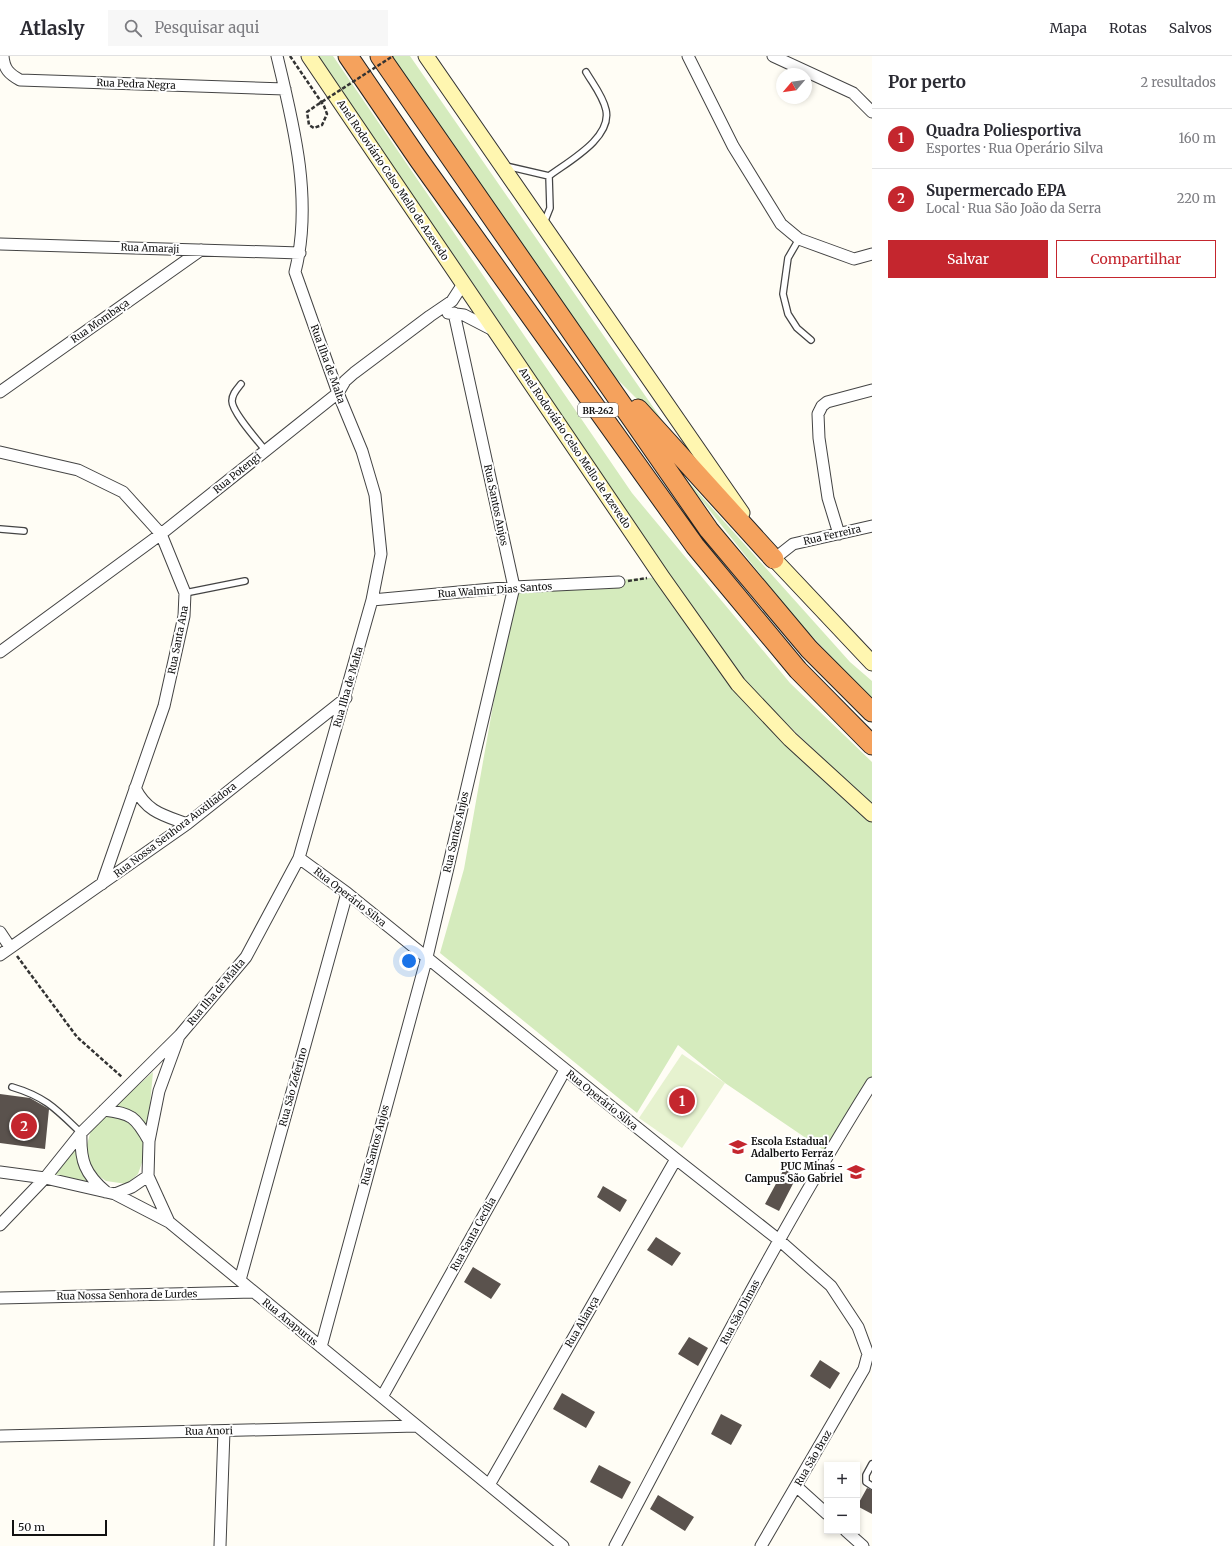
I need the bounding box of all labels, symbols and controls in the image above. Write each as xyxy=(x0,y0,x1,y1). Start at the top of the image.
search box xyxy=(108,10,388,46)
text: Atlasly xyxy=(20,16,84,40)
icon: search xyxy=(122,17,144,39)
text: Pesquisar aqui xyxy=(154,18,259,37)
text: Mapa xyxy=(1050,19,1087,37)
text: Rotas xyxy=(1109,19,1147,37)
text: Salvos xyxy=(1169,19,1212,37)
north arrow xyxy=(776,68,812,104)
text: Por perto xyxy=(888,71,966,93)
text: 2 resultados xyxy=(1140,74,1216,91)
street label: Rua Pedra Negra xyxy=(96,76,177,92)
street label: Anel Rodoviário Celso Mello de Azevedo xyxy=(334,96,452,263)
text: Quadra Poliesportiva xyxy=(926,121,1081,140)
text: 1 xyxy=(898,130,904,147)
text: 160 m xyxy=(1178,130,1216,147)
text: Esportes · Rua Operário Silva xyxy=(926,140,1103,157)
text: Supermercado EPA xyxy=(926,181,1066,200)
text: 2 xyxy=(897,190,905,207)
text: 220 m xyxy=(1177,190,1216,207)
text: Local · Rua São João da Serra xyxy=(926,200,1101,217)
street label: Rua Amaraji xyxy=(120,240,180,256)
button: Salvar xyxy=(888,240,1048,278)
button: Compartilhar xyxy=(1056,240,1216,278)
street label: Rua Mombaça xyxy=(68,296,132,346)
street label: Rua Ilha de Malta xyxy=(308,323,349,406)
street label: Anel Rodoviário Celso Mello de Azevedo xyxy=(516,364,634,531)
road number: BR-262 xyxy=(578,403,618,417)
street label: Rua Potengi xyxy=(210,450,264,496)
street label: Rua Santos Anjos xyxy=(481,463,511,547)
street label: Rua Ferreira xyxy=(802,522,863,548)
street label: Rua Walmir Dias Santos xyxy=(437,580,553,600)
street label: Rua Santa Ana xyxy=(165,604,191,675)
street label: Rua Ilha de Malta xyxy=(330,645,366,729)
street label: Rua Nossa Senhora Auxiliadora xyxy=(111,779,239,880)
street label: Rua Santos Anjos xyxy=(440,790,472,874)
street label: Rua Operário Silva xyxy=(311,865,389,930)
your location xyxy=(399,951,419,971)
street label: Rua Ilha de Malta xyxy=(184,955,248,1028)
street label: Rua São Zeferino xyxy=(276,1046,310,1128)
street label: Rua Operário Silva xyxy=(564,1067,641,1133)
pin: 1 xyxy=(669,1086,695,1116)
street label: Rua Santos Anjos xyxy=(358,1103,392,1187)
pin: 2 xyxy=(11,1111,37,1141)
place label: Escola Estadual Adalberto Ferraz xyxy=(750,1135,834,1160)
school or university icon: Escola Estadual Adalberto Ferraz xyxy=(728,1137,748,1157)
place label: PUC Minas - Campus São Gabriel xyxy=(745,1160,844,1185)
school or university icon: PUC Minas - Campus São Gabriel xyxy=(846,1162,866,1182)
street label: Rua Santa Cecília xyxy=(447,1194,499,1273)
street label: Rua São Dimas xyxy=(717,1277,763,1347)
street label: Rua Nossa Senhora de Lurdes xyxy=(56,1287,198,1303)
street label: Rua Aliança xyxy=(562,1294,602,1350)
street label: Rua Anapurus xyxy=(260,1296,321,1348)
street label: Rua Anori xyxy=(185,1424,233,1438)
street label: Rua São Braz xyxy=(792,1427,835,1488)
map controls xyxy=(824,1462,860,1534)
button: + xyxy=(824,1462,860,1498)
button: − xyxy=(824,1498,860,1534)
scale bar xyxy=(12,1518,107,1537)
text: 50 m xyxy=(18,1520,45,1534)

